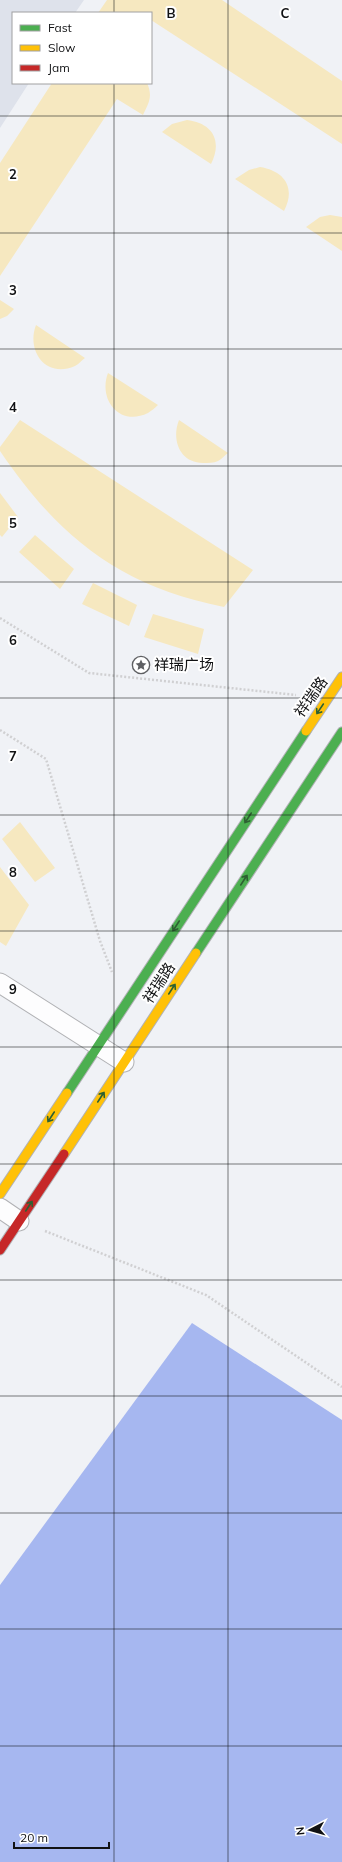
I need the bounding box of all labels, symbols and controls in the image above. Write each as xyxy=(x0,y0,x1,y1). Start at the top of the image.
text: B xyxy=(167,5,176,21)
text: C xyxy=(281,5,290,21)
legend xyxy=(12,12,152,84)
text: Fast xyxy=(48,20,72,35)
text: Slow xyxy=(48,40,76,55)
text: Jam xyxy=(48,60,70,75)
text: 2 xyxy=(9,166,17,182)
text: 3 xyxy=(9,282,17,298)
text: 4 xyxy=(9,399,17,415)
text: 5 xyxy=(9,515,17,531)
text: 6 xyxy=(9,632,17,648)
place icon: 祥瑞广场 xyxy=(131,655,151,675)
place label: 祥瑞广场 xyxy=(154,655,214,674)
street label: 祥瑞路 xyxy=(290,673,331,721)
one-way arrow xyxy=(316,704,324,715)
text: 7 xyxy=(9,748,17,764)
one-way arrow xyxy=(244,812,252,823)
text: 8 xyxy=(9,864,17,880)
one-way arrow xyxy=(240,875,248,886)
one-way arrow xyxy=(172,921,181,932)
street label: 祥瑞路 xyxy=(138,959,179,1007)
text: 9 xyxy=(9,981,17,997)
one-way arrow xyxy=(169,983,177,995)
one-way arrow xyxy=(97,1092,105,1103)
one-way arrow xyxy=(47,1111,55,1122)
one-way arrow xyxy=(25,1201,33,1212)
north arrow xyxy=(290,1810,330,1850)
scale bar xyxy=(14,1824,109,1850)
text: N xyxy=(293,1826,307,1836)
text: 20 m xyxy=(20,1830,48,1845)

